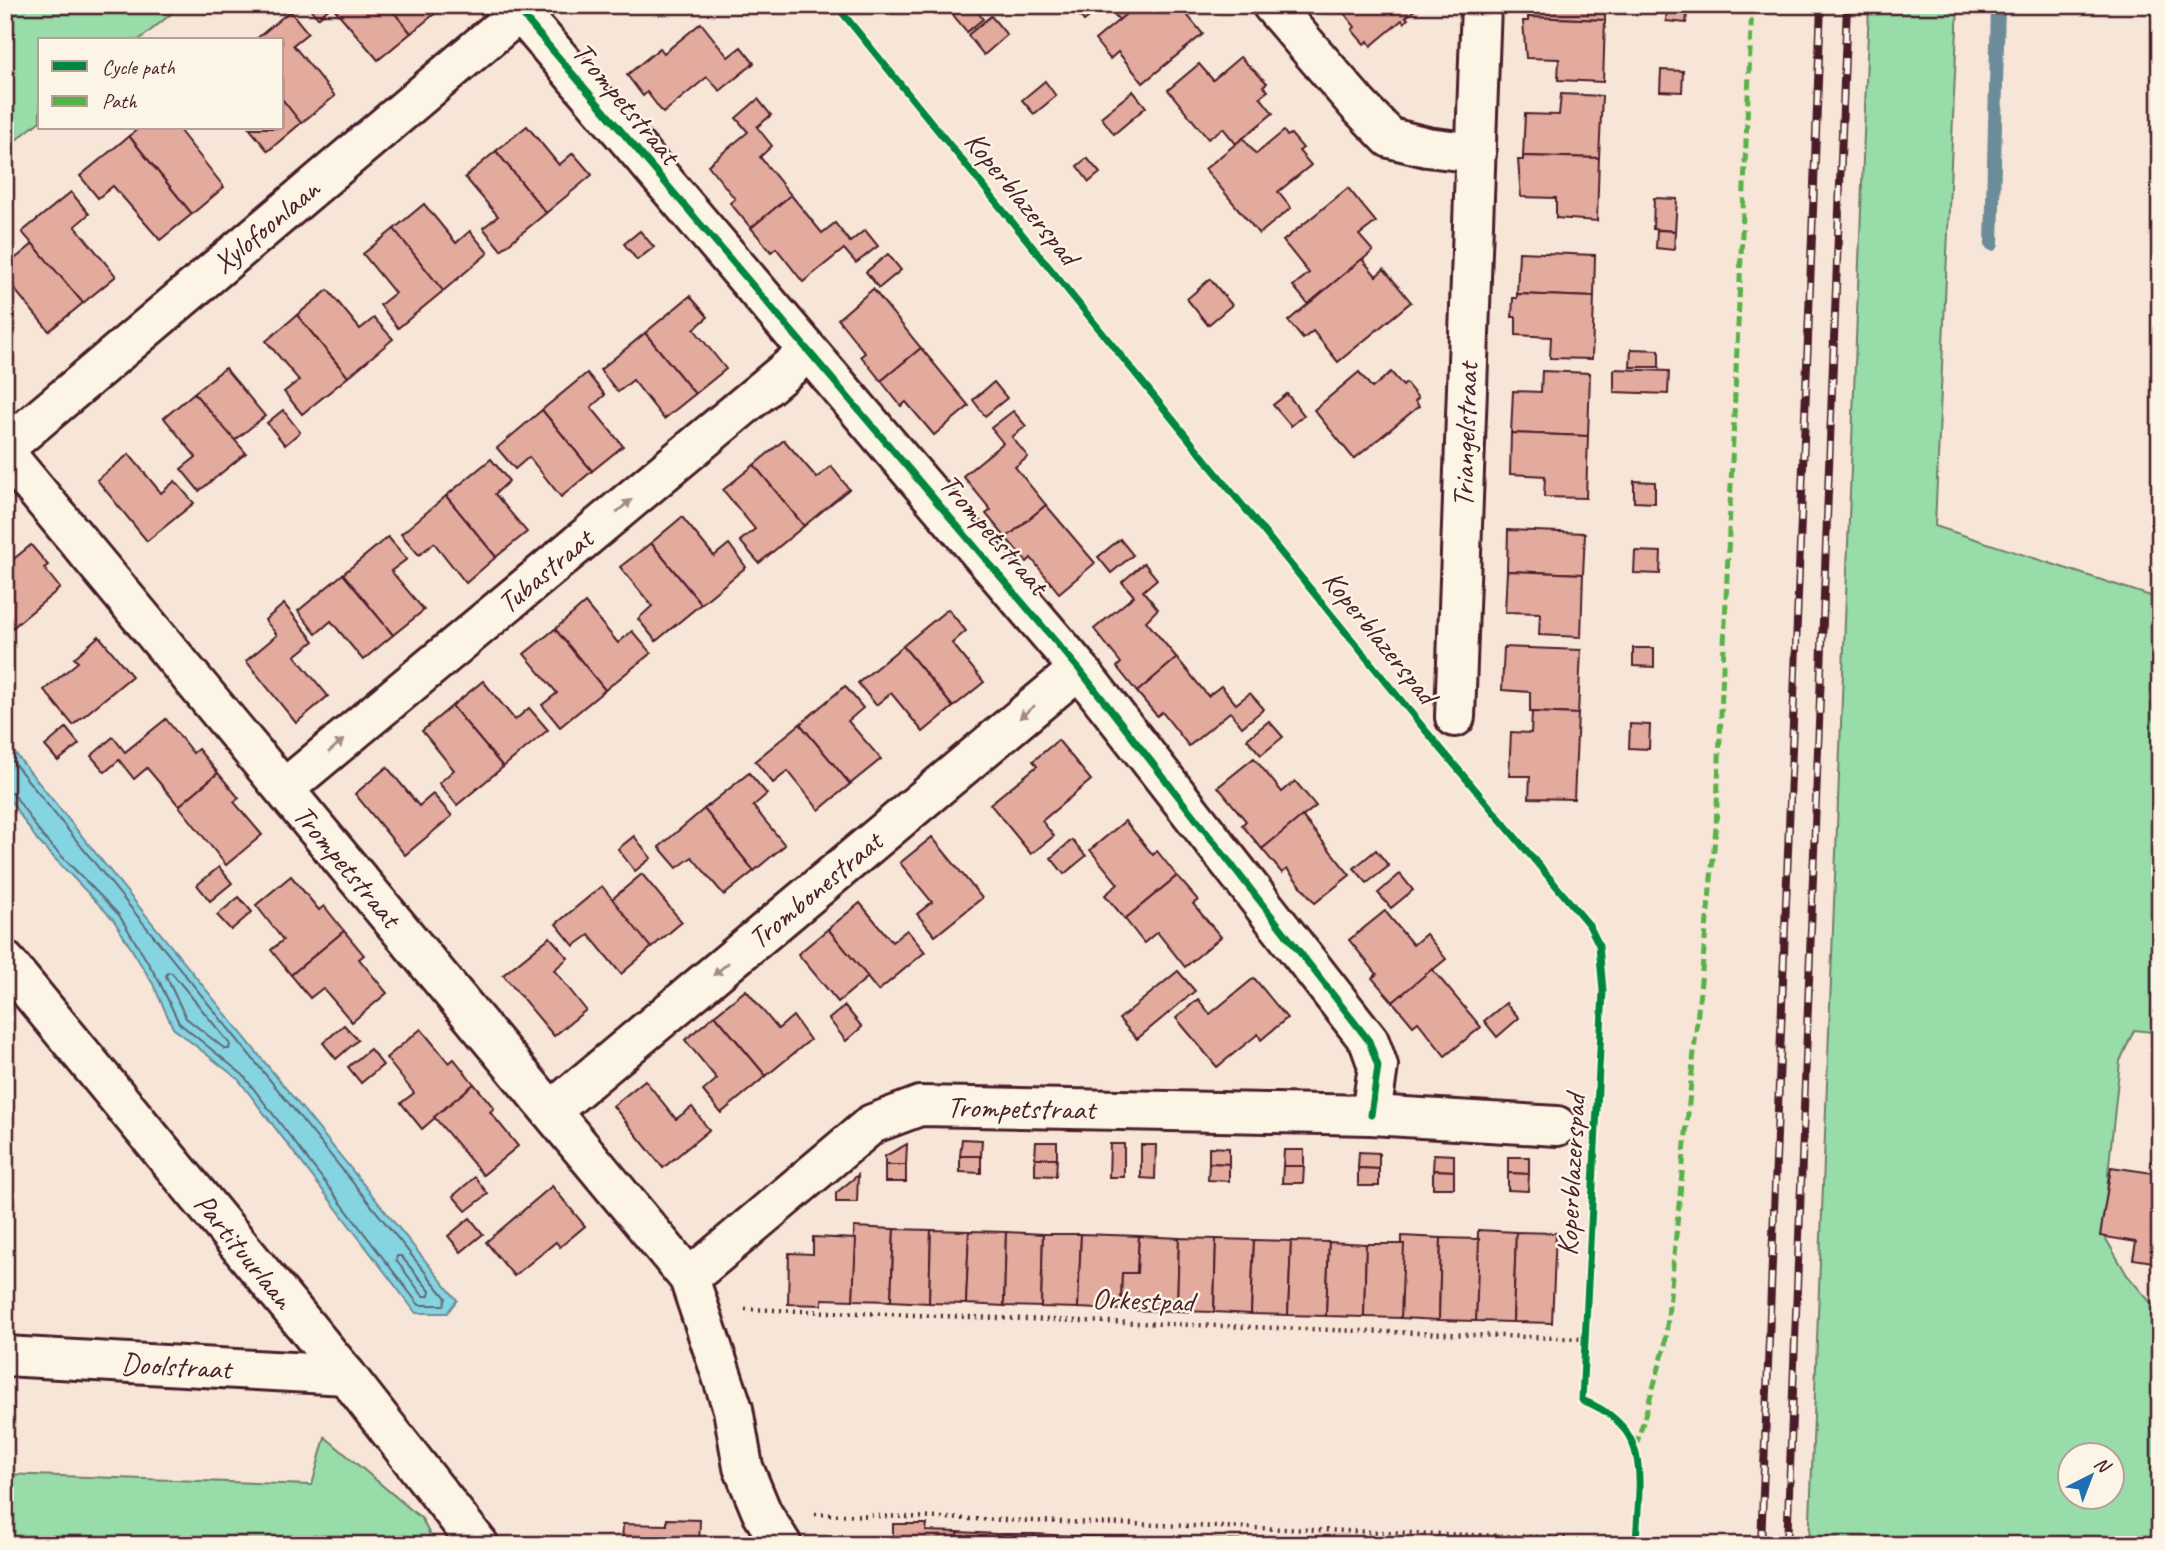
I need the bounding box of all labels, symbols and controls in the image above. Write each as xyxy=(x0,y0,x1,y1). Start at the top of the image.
street label: Trompetstraat xyxy=(564,34,690,174)
legend xyxy=(38,38,284,130)
text: Cycle path xyxy=(102,54,175,80)
text: Path xyxy=(102,88,138,114)
street label: Koperblazerspad xyxy=(956,123,1090,276)
street label: Xylofoonlaan xyxy=(205,169,328,282)
street label: Triangelstraat xyxy=(1443,359,1487,508)
street label: Trompetstraat xyxy=(931,466,1059,605)
one-way arrow xyxy=(615,499,632,514)
street label: Tubastraat xyxy=(489,518,603,622)
street label: Koperblazerspad xyxy=(1314,562,1448,715)
one-way arrow xyxy=(1018,705,1036,720)
one-way arrow xyxy=(327,738,345,754)
street label: Trompetstraat xyxy=(285,797,411,937)
street label: Trombonestraat xyxy=(740,821,892,957)
one-way arrow xyxy=(712,961,729,976)
street label: Trompetstraat xyxy=(946,1088,1099,1128)
street label: Koperblazerspad xyxy=(1548,1089,1594,1257)
street label: Partituurlaan xyxy=(186,1185,303,1318)
street label: Orkestpad xyxy=(1092,1279,1199,1321)
street label: Doolstraat xyxy=(120,1344,235,1388)
north arrow xyxy=(2056,1442,2126,1512)
text: N xyxy=(2089,1451,2117,1479)

